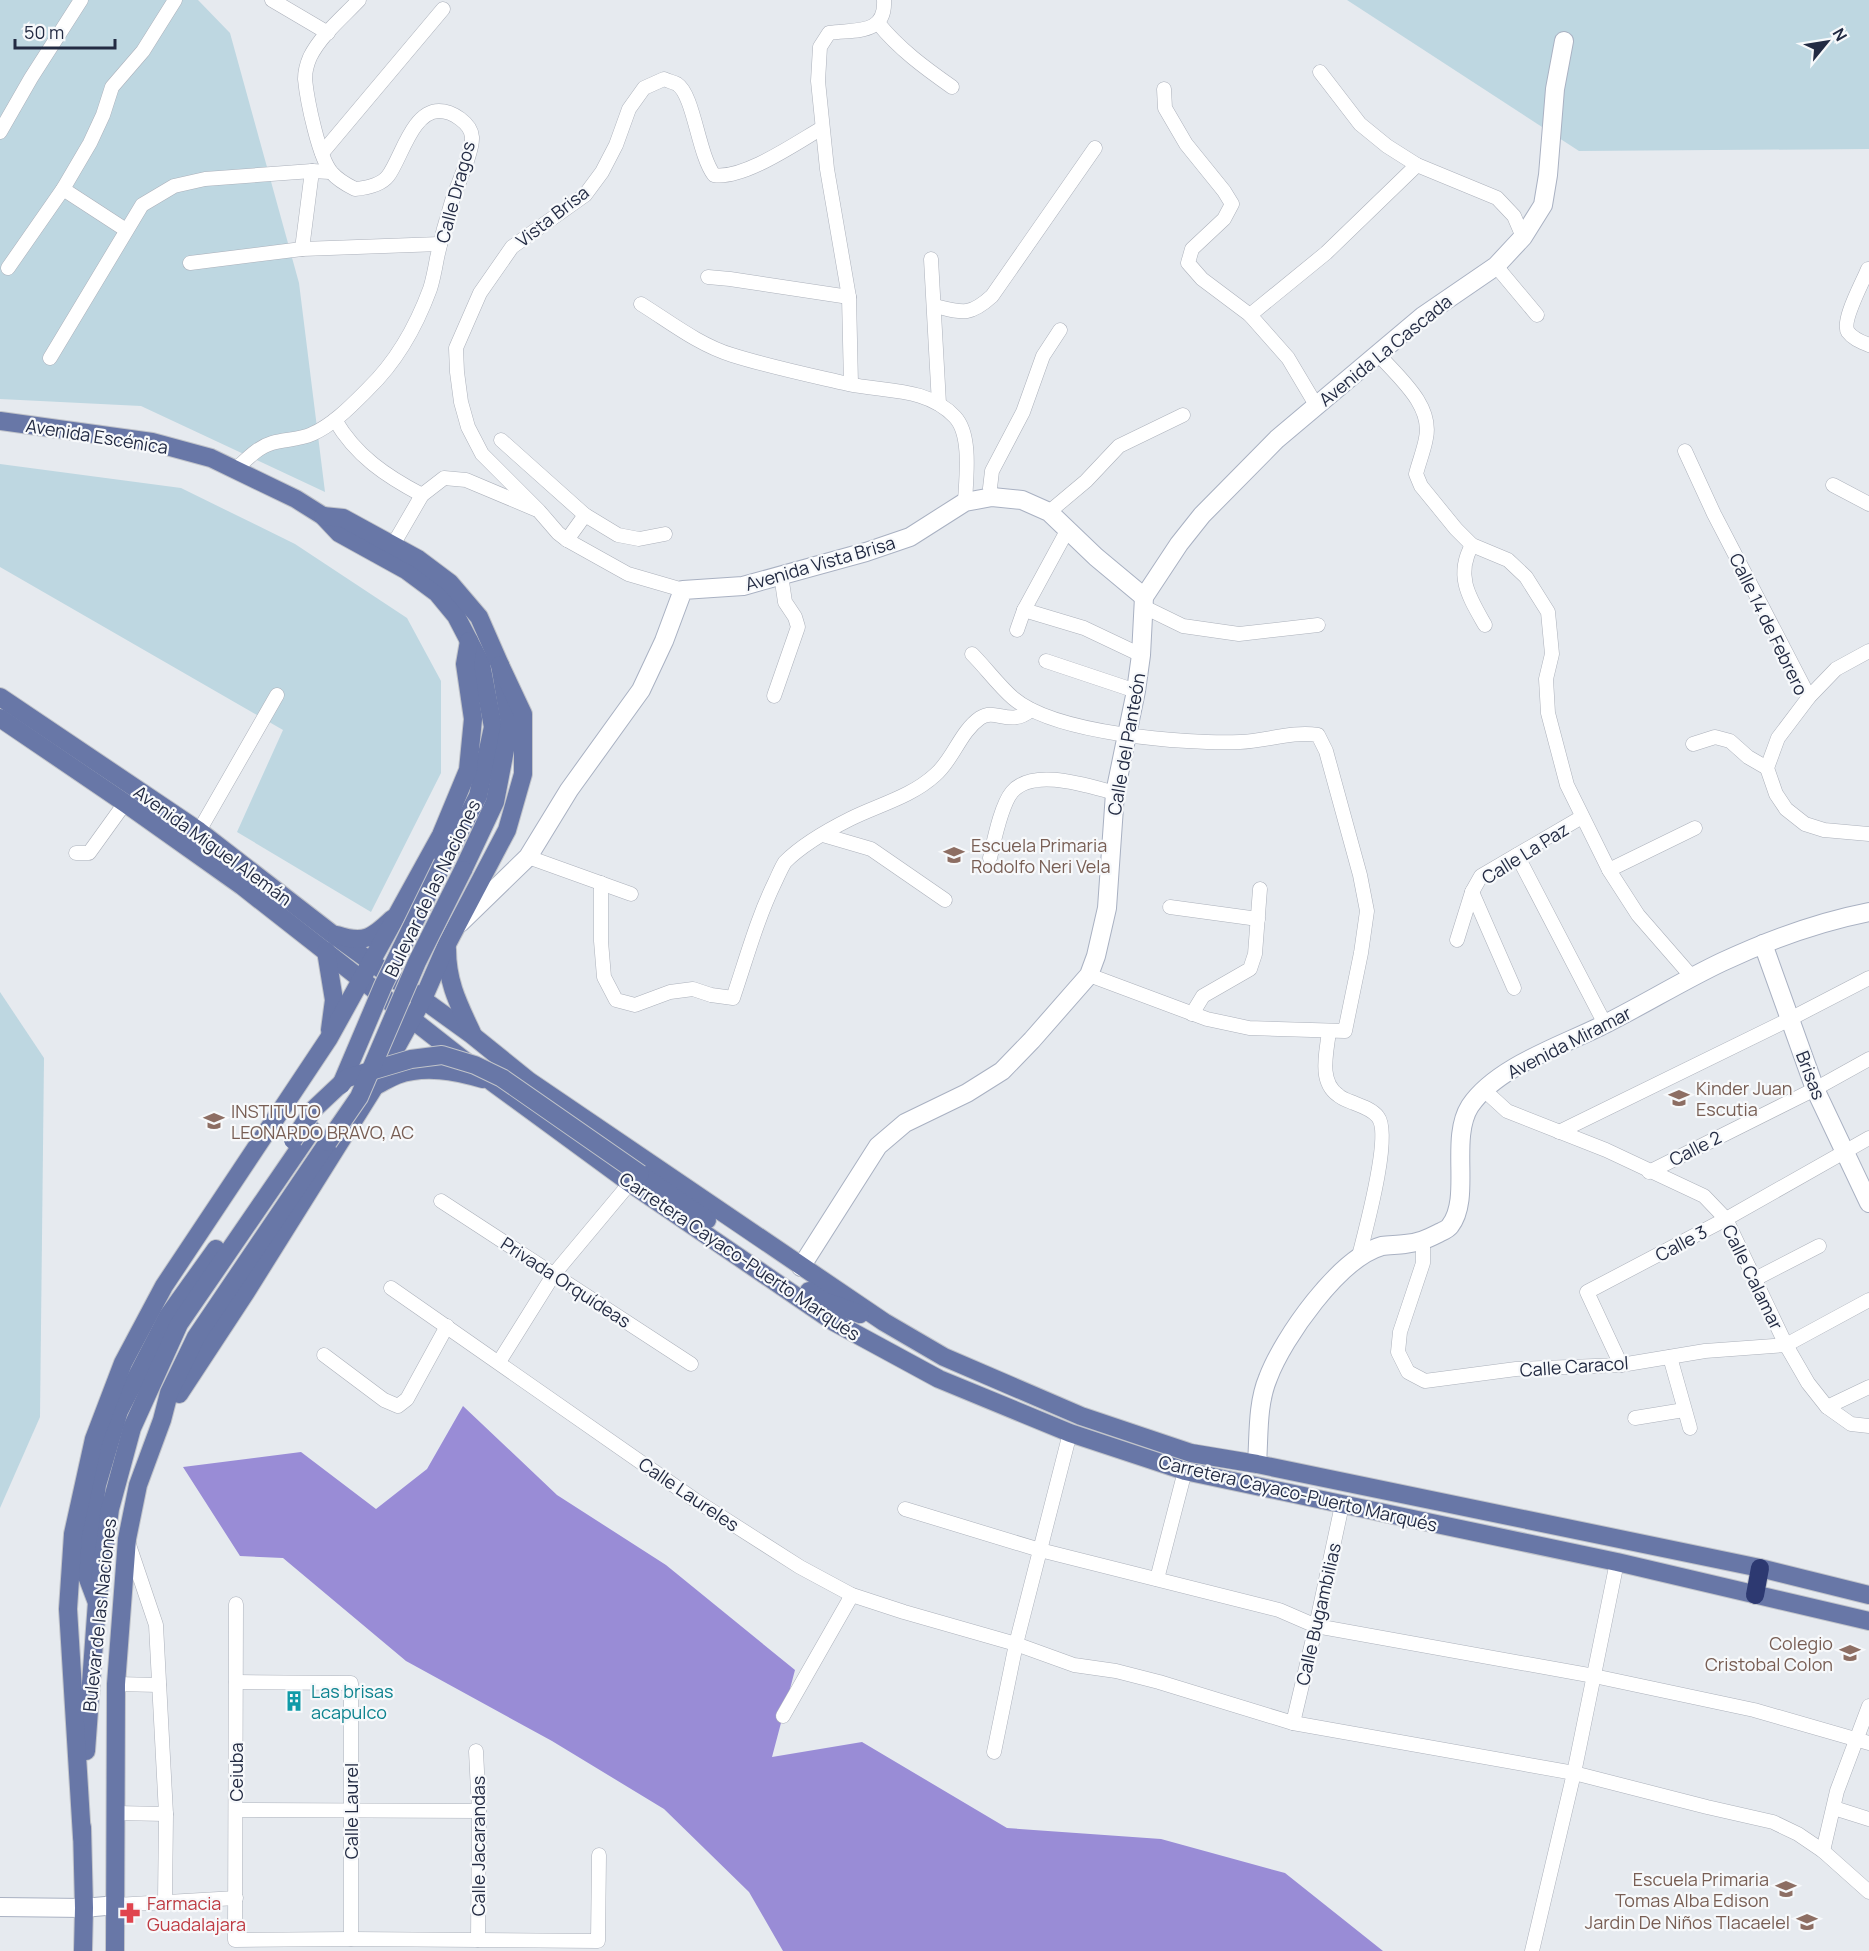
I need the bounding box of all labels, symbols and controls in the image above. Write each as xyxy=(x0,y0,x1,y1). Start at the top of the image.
scale bar xyxy=(15,12,116,50)
north arrow xyxy=(1797,12,1857,72)
text: 50 m xyxy=(24,20,64,44)
text: N xyxy=(1828,24,1852,45)
street label: Calle Dragos xyxy=(430,139,480,245)
street label: Vista Brisa xyxy=(511,180,593,252)
street label: Avenida La Cascada xyxy=(1314,289,1456,411)
street label: Avenida Escénica xyxy=(24,413,170,459)
street label: Avenida Vista Brisa xyxy=(742,530,898,596)
street label: Calle 14 de Febrero xyxy=(1724,549,1814,699)
street label: Calle del Panteón xyxy=(1102,671,1150,817)
street label: Avenida Miguel Alemán xyxy=(129,780,297,910)
street label: Bulevar de las Naciones xyxy=(379,795,485,981)
street label: Calle La Paz xyxy=(1477,817,1573,889)
place label: Escuela Primaria Rodolfo Neri Vela xyxy=(971,833,1110,878)
school or university icon: Escuela Primaria Rodolfo Neri Vela xyxy=(942,843,966,867)
street label: Avenida Miramar xyxy=(1503,1000,1636,1084)
street label: Brisas xyxy=(1791,1047,1831,1103)
place label: Kinder Juan Escutia xyxy=(1696,1076,1793,1121)
school or university icon: Kinder Juan Escutia xyxy=(1667,1086,1691,1110)
place label: INSTITUTO LEONARDO BRAVO, AC xyxy=(231,1099,414,1144)
school or university icon: INSTITUTO LEONARDO BRAVO, AC xyxy=(202,1109,226,1133)
street label: Calle 2 xyxy=(1665,1125,1725,1171)
street label: Carretera Cayaco-Puerto Marqués xyxy=(615,1166,865,1346)
street label: Calle 3 xyxy=(1651,1219,1711,1267)
street label: Calle Calamar xyxy=(1717,1220,1789,1334)
street label: Privada Orquídeas xyxy=(497,1231,635,1333)
street label: Calle Caracol xyxy=(1519,1350,1629,1382)
street label: Carretera Cayaco-Puerto Marqués xyxy=(1156,1449,1440,1537)
street label: Calle Laureles xyxy=(634,1452,744,1536)
street label: Bulevar de las Naciones xyxy=(77,1517,121,1713)
street label: Calle Bugambilias xyxy=(1290,1540,1346,1688)
place label: Colegio Cristobal Colon xyxy=(1705,1631,1833,1676)
school or university icon: Colegio Cristobal Colon xyxy=(1838,1641,1862,1665)
place label: Las brisas acapulco xyxy=(311,1679,394,1724)
building icon: Las brisas acapulco xyxy=(282,1689,306,1713)
street label: Ceiuba xyxy=(224,1743,248,1801)
street label: Calle Laurel xyxy=(339,1763,363,1859)
street label: Calle Jacarandas xyxy=(466,1776,490,1916)
place label: Escuela Primaria Tomas Alba Edison xyxy=(1615,1867,1769,1912)
school or university icon: Escuela Primaria Tomas Alba Edison xyxy=(1774,1877,1798,1901)
place label: Farmacia Guadalajara xyxy=(147,1891,246,1936)
pharmacy icon: Farmacia Guadalajara xyxy=(118,1901,142,1925)
place label: Jardin De Niños Tlacaelel xyxy=(1585,1910,1790,1934)
school or university icon: Jardin De Niños Tlacaelel xyxy=(1795,1910,1819,1934)

